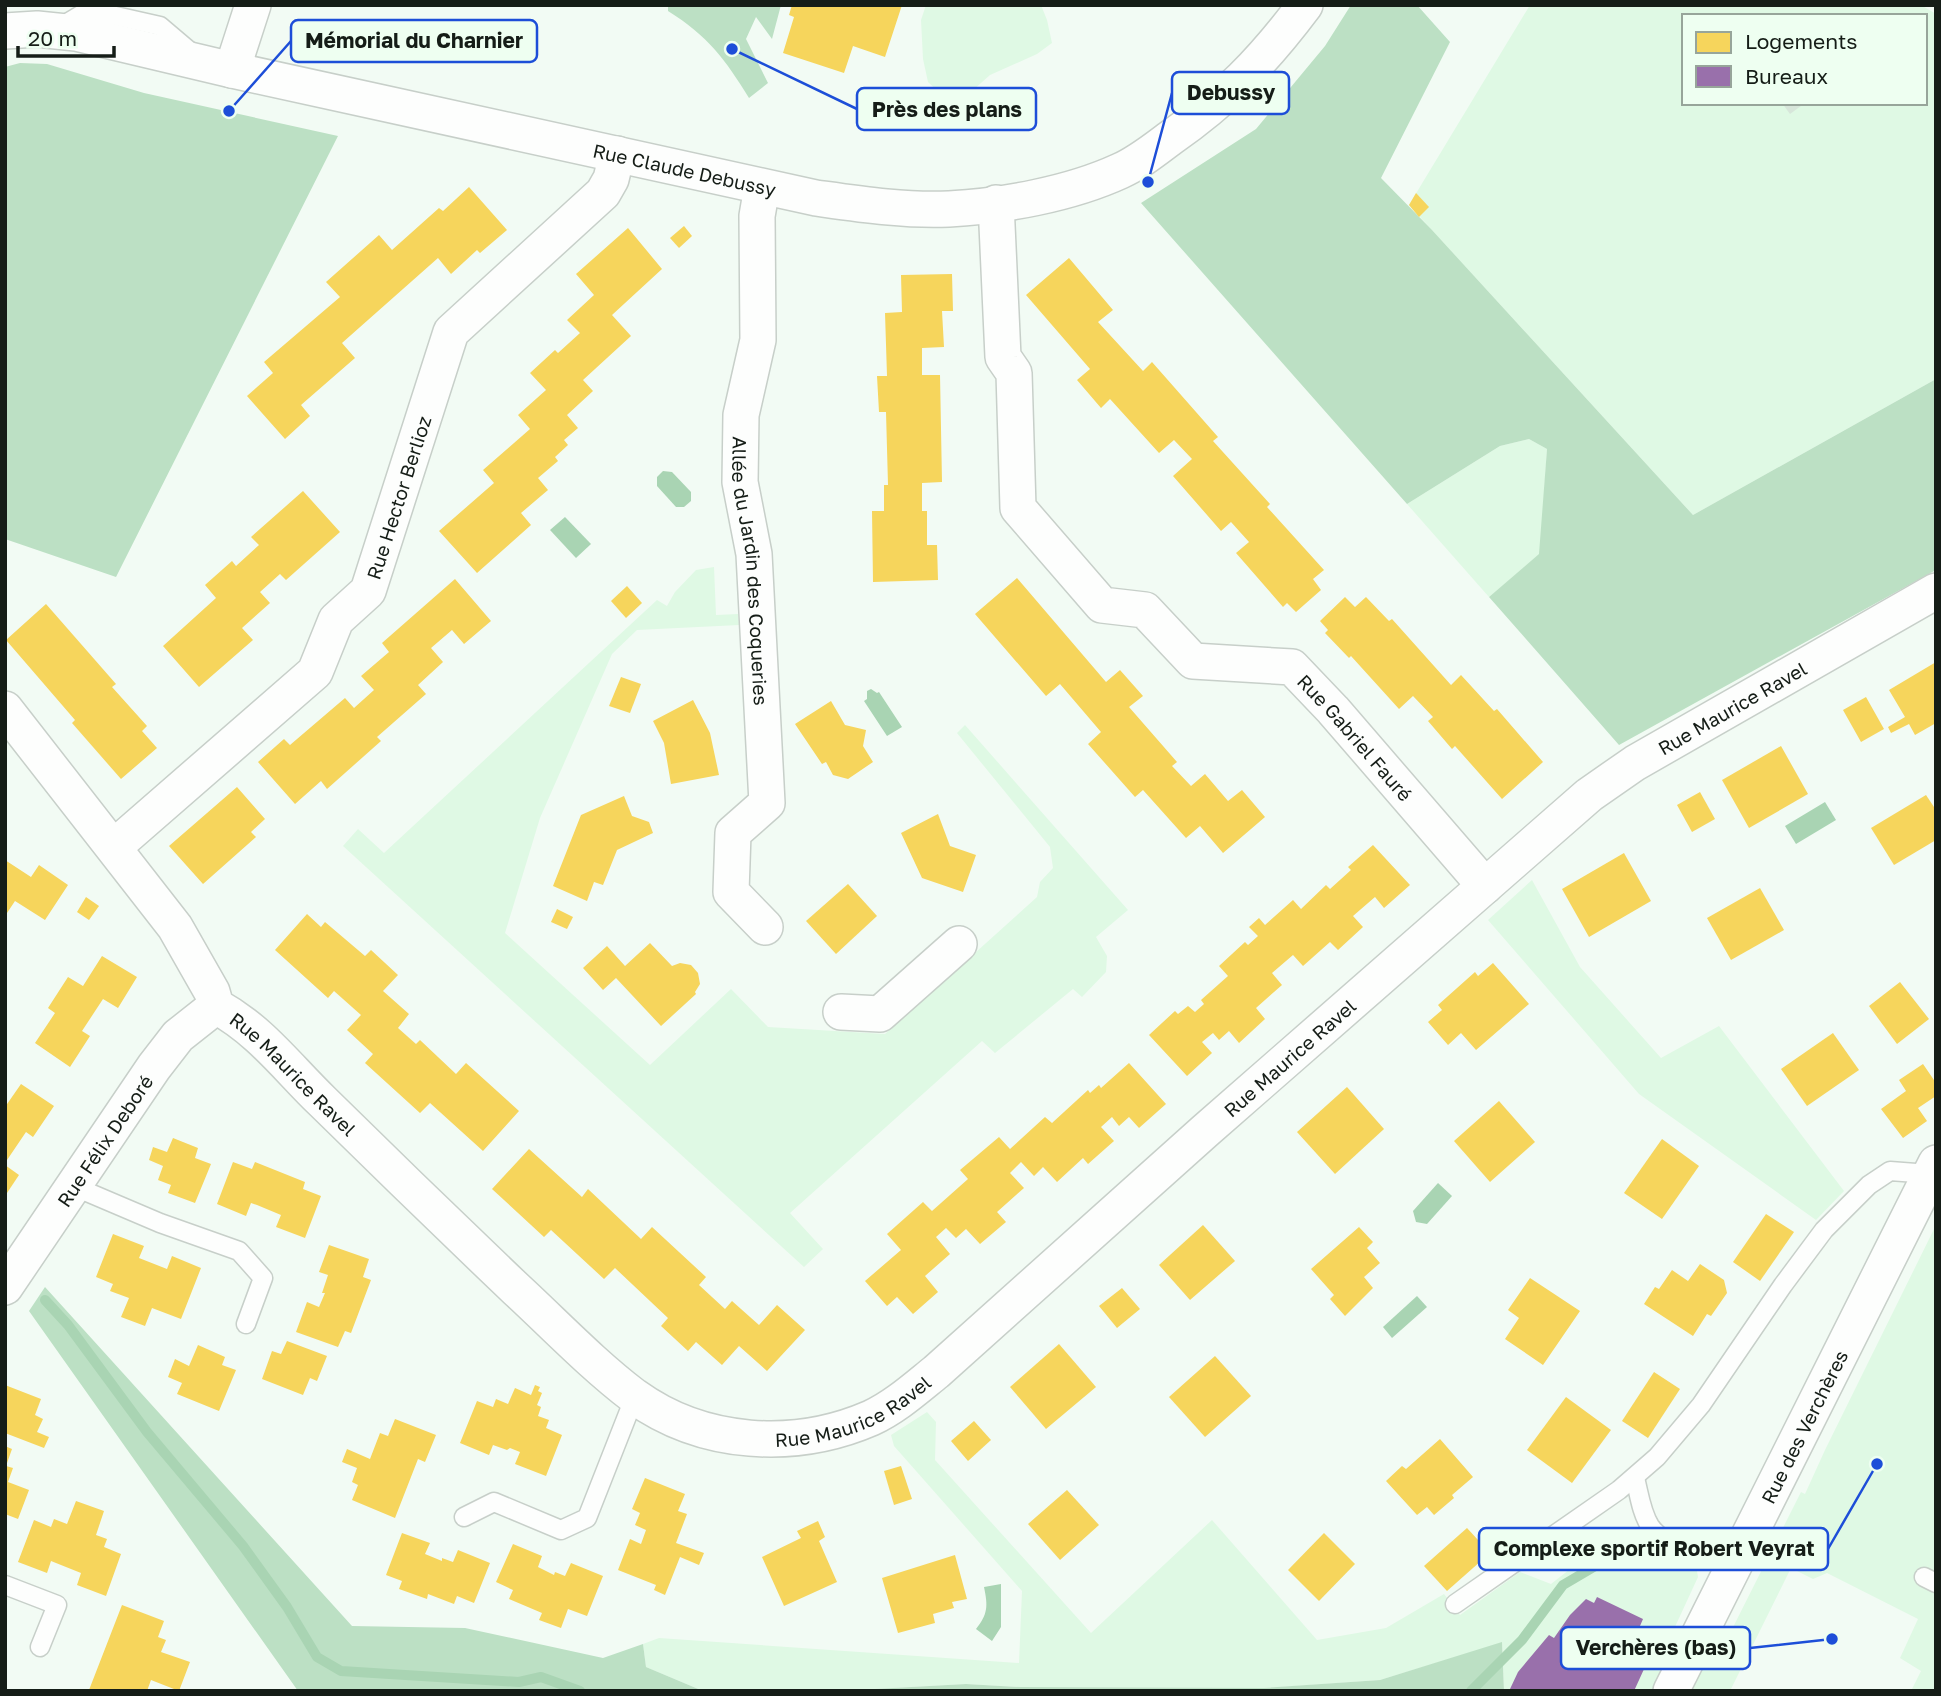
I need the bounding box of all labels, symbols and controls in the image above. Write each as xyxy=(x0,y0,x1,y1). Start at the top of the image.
scale bar xyxy=(18,14,114,58)
legend xyxy=(1682,14,1927,105)
callout: Mémorial du Charnier xyxy=(291,20,537,62)
text: 20 m xyxy=(28,25,77,51)
text: Mémorial du Charnier xyxy=(305,27,523,53)
text: Logements xyxy=(1745,28,1857,54)
text: Bureaux xyxy=(1745,63,1829,89)
callout: Debussy xyxy=(1172,72,1289,114)
text: Debussy xyxy=(1187,79,1276,105)
callout: Près des plans xyxy=(857,88,1036,130)
text: Près des plans xyxy=(872,96,1022,122)
street label: Rue Claude Debussy xyxy=(591,138,779,201)
street label: Rue Hector Berlioz xyxy=(361,413,435,582)
street label: Allée du Jardin des Coqueries xyxy=(728,436,773,706)
street label: Rue Maurice Ravel xyxy=(1653,656,1810,759)
street label: Rue Gabriel Fauré xyxy=(1293,669,1417,805)
street label: Rue Maurice Ravel xyxy=(1219,993,1360,1121)
street label: Rue Maurice Ravel xyxy=(226,1007,361,1140)
street label: Rue Félix Deboré xyxy=(52,1070,157,1211)
street label: Rue des Verchères xyxy=(1756,1346,1852,1507)
street label: Rue Maurice Ravel xyxy=(775,1370,935,1450)
callout: Complexe sportif Robert Veyrat xyxy=(1479,1528,1828,1570)
text: Complexe sportif Robert Veyrat xyxy=(1493,1535,1815,1561)
callout: Verchères (bas) xyxy=(1561,1627,1750,1669)
text: Verchères (bas) xyxy=(1575,1634,1737,1660)

